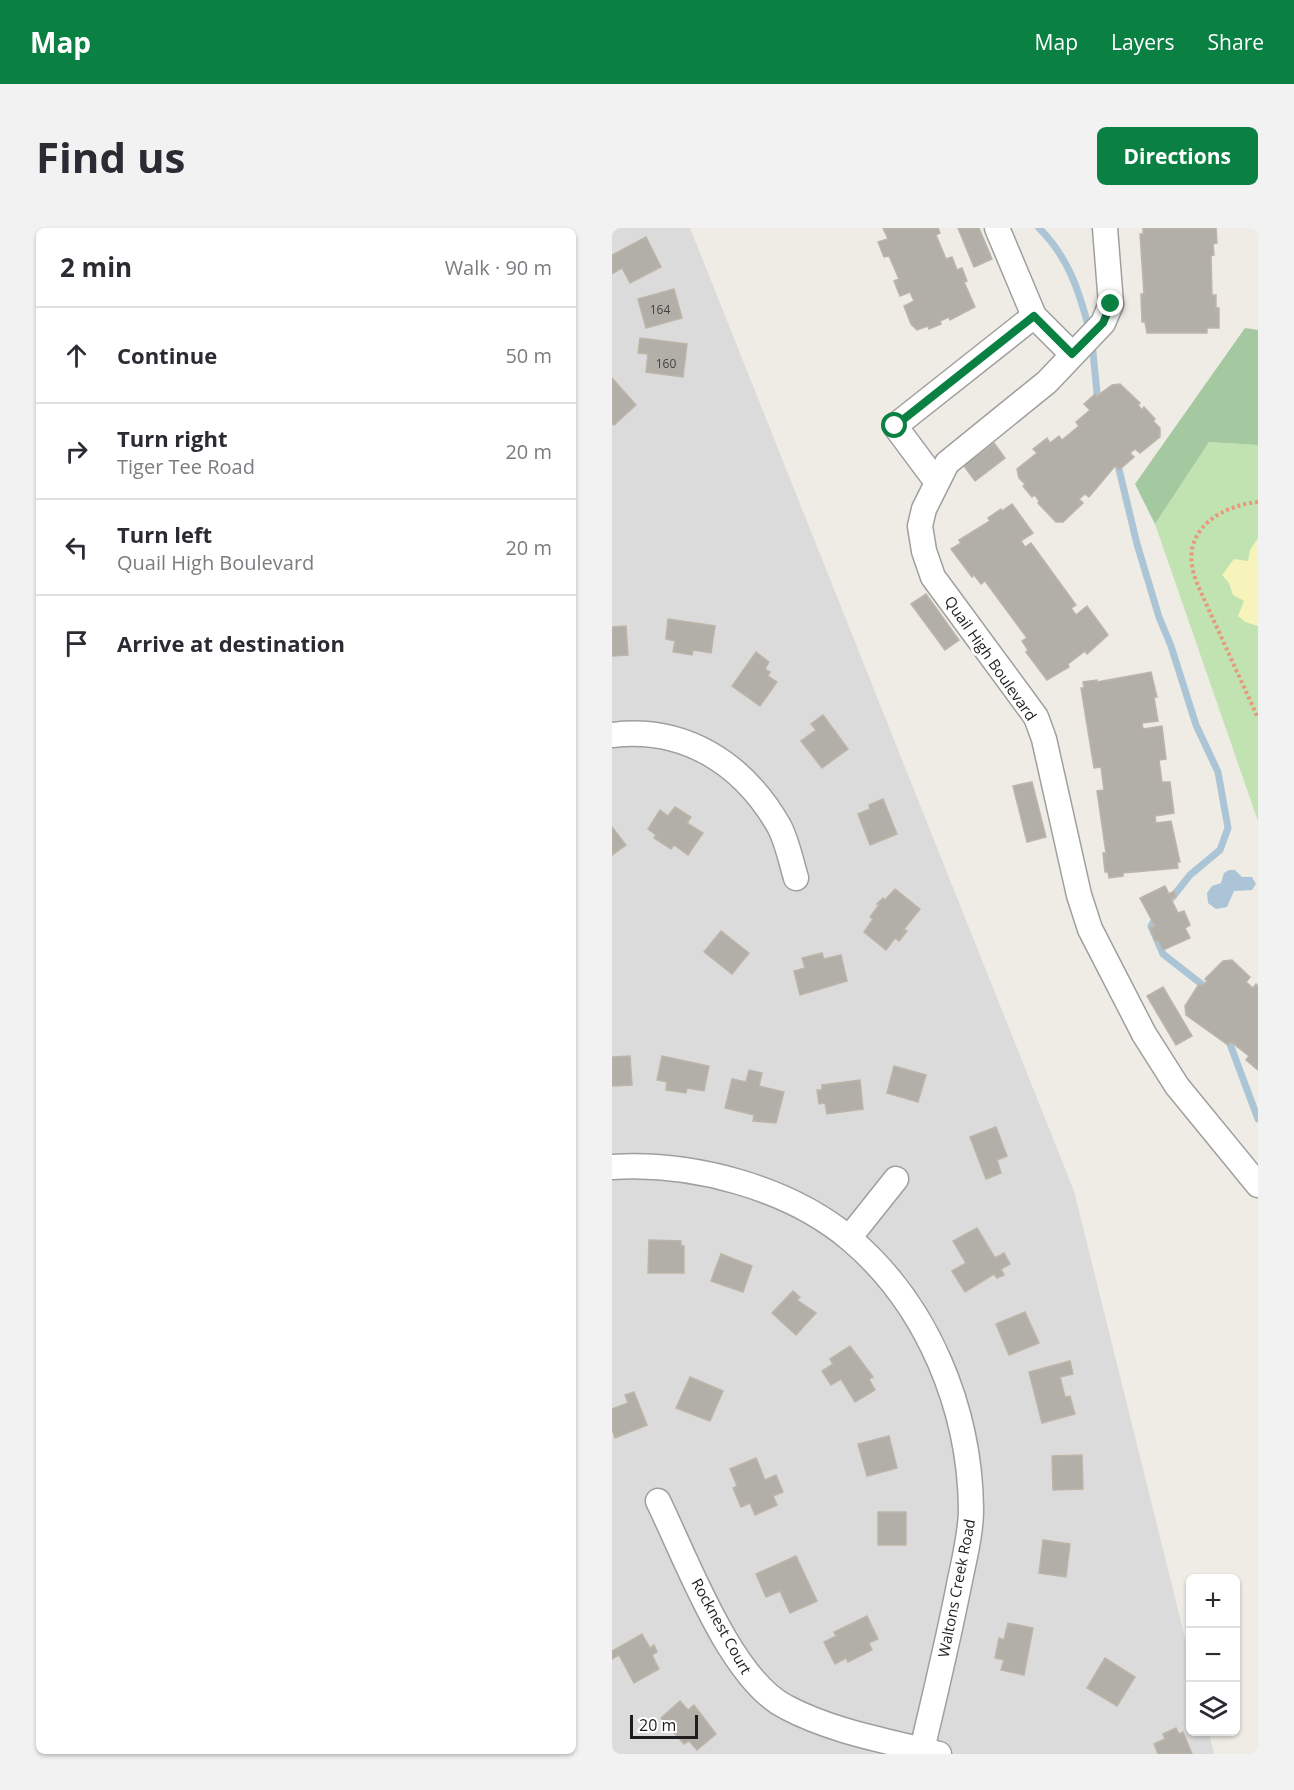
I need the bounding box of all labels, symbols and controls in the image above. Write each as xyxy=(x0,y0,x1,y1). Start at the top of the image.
text: Map xyxy=(30,23,91,61)
text: Map xyxy=(1035,28,1078,56)
text: Layers xyxy=(1111,28,1175,56)
text: Share xyxy=(1208,28,1264,56)
button: Directions xyxy=(1097,127,1258,185)
text: Find us xyxy=(36,128,185,185)
text: 2 min xyxy=(60,249,132,285)
text: Walk · 90 m xyxy=(445,254,552,281)
route end xyxy=(1097,290,1123,316)
house number: 164 xyxy=(650,301,670,318)
icon: ahead xyxy=(60,339,93,372)
text: Continue xyxy=(117,340,217,370)
text: 50 m xyxy=(505,342,552,369)
house number: 160 xyxy=(656,355,676,372)
route start xyxy=(881,412,907,438)
text: Turn right xyxy=(117,423,228,453)
icon: right xyxy=(60,435,93,468)
text: 20 m xyxy=(505,438,552,465)
text: Tiger Tee Road xyxy=(117,453,255,480)
text: Turn left xyxy=(117,519,212,549)
icon: left xyxy=(60,531,93,564)
text: 20 m xyxy=(505,534,552,561)
text: Quail High Boulevard xyxy=(117,549,314,576)
street label: Quail High Boulevard xyxy=(940,592,1042,724)
icon: arrive xyxy=(60,627,93,660)
text: Arrive at destination xyxy=(117,628,345,658)
street label: Waltons Creek Road xyxy=(933,1517,979,1659)
map controls xyxy=(1186,1574,1240,1736)
button: + xyxy=(1186,1574,1240,1628)
street label: Rocknest Court xyxy=(687,1575,757,1677)
button: − xyxy=(1186,1628,1240,1682)
button: layers xyxy=(1186,1682,1240,1736)
scale bar xyxy=(630,1712,698,1740)
text: 20 m xyxy=(639,1714,676,1736)

